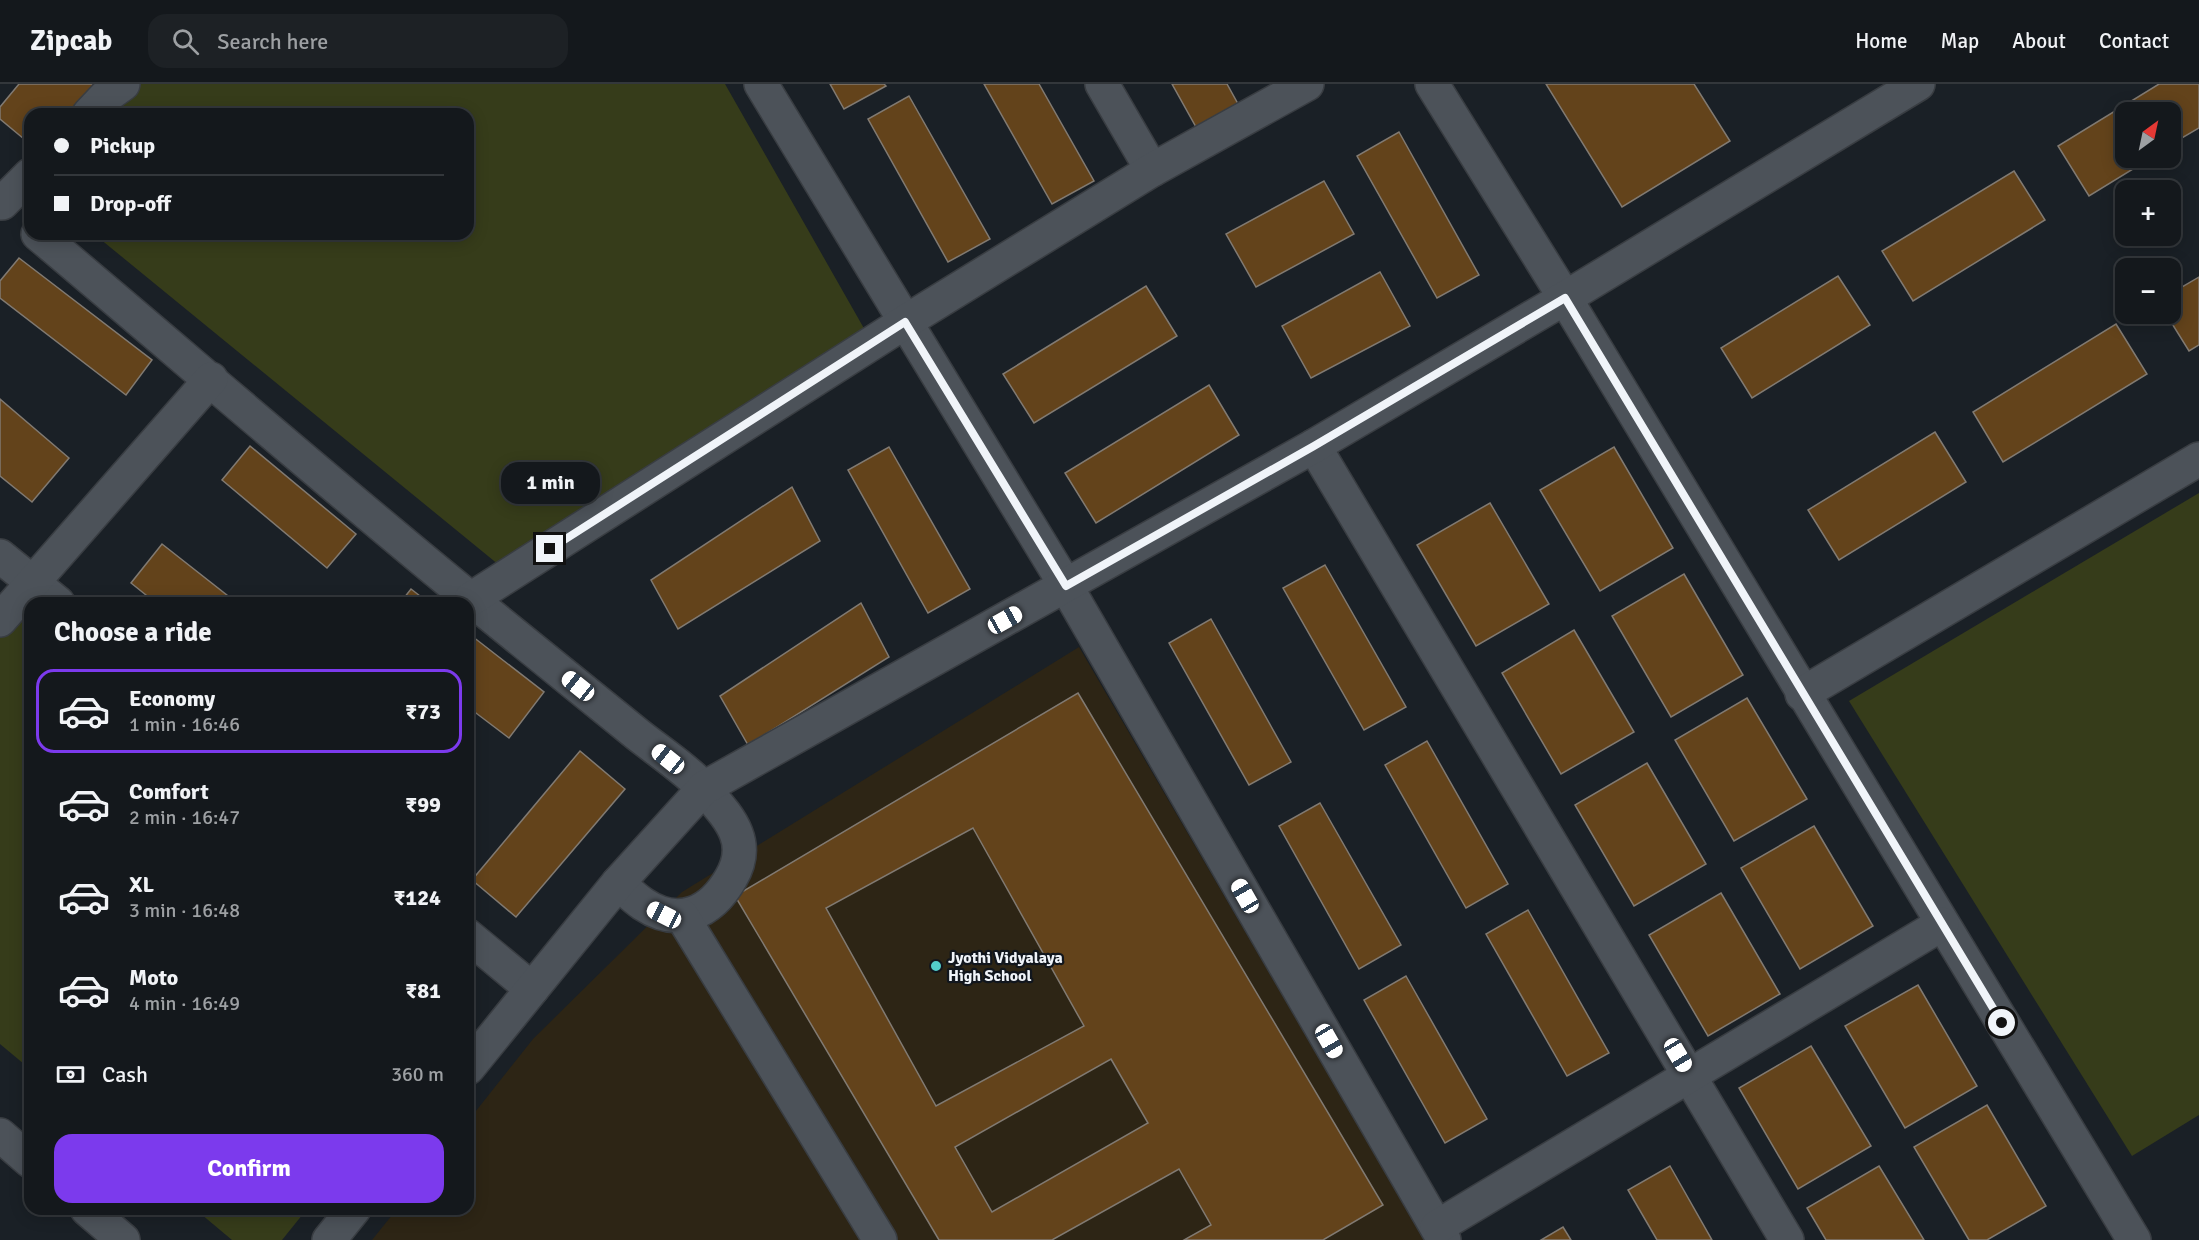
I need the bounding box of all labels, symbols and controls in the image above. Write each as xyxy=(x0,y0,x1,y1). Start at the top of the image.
search box xyxy=(148,14,568,68)
text: Zipcab xyxy=(30,24,112,58)
icon: search xyxy=(169,25,202,58)
text: Search here xyxy=(217,28,328,55)
text: Home xyxy=(1855,28,1908,54)
text: Map xyxy=(1941,28,1979,54)
text: About xyxy=(2012,28,2066,54)
text: Contact xyxy=(2099,28,2169,54)
north arrow xyxy=(2115,102,2181,168)
map controls xyxy=(2115,102,2181,324)
text: Pickup xyxy=(90,132,155,159)
button: + xyxy=(2115,180,2181,246)
text: Drop-off xyxy=(90,190,171,217)
button: − xyxy=(2115,258,2181,324)
callout: 1 min xyxy=(500,462,600,504)
text: 1 min xyxy=(526,470,575,495)
route end xyxy=(536,535,563,562)
car xyxy=(985,603,1025,637)
text: Choose a ride xyxy=(54,616,212,649)
car xyxy=(558,668,598,704)
icon: car xyxy=(57,684,111,738)
text: Economy xyxy=(129,685,215,712)
text: ₹73 xyxy=(405,698,441,725)
text: 1 min · 16:46 xyxy=(129,712,240,737)
car xyxy=(648,741,688,777)
icon: car xyxy=(57,777,111,831)
text: Comfort xyxy=(129,778,209,805)
text: ₹99 xyxy=(405,791,441,818)
text: 2 min · 16:47 xyxy=(129,805,240,830)
icon: car xyxy=(57,870,111,924)
text: XL xyxy=(129,871,154,898)
car xyxy=(1228,876,1262,916)
text: ₹124 xyxy=(393,884,441,911)
text: 3 min · 16:48 xyxy=(129,898,240,923)
car xyxy=(644,899,684,931)
place label: Jyothi Vidyalaya High School xyxy=(948,948,1063,986)
marker: Jyothi Vidyalaya High School xyxy=(929,959,943,973)
icon: car xyxy=(57,963,111,1017)
text: Moto xyxy=(129,964,178,991)
text: ₹81 xyxy=(405,977,441,1004)
text: 4 min · 16:49 xyxy=(129,991,240,1016)
route start xyxy=(1988,1009,2015,1036)
car xyxy=(1312,1021,1346,1061)
car xyxy=(1661,1035,1695,1075)
icon: cash xyxy=(54,1058,87,1091)
text: Cash xyxy=(102,1061,148,1088)
text: 360 m xyxy=(391,1062,444,1087)
button: Confirm xyxy=(54,1134,444,1203)

